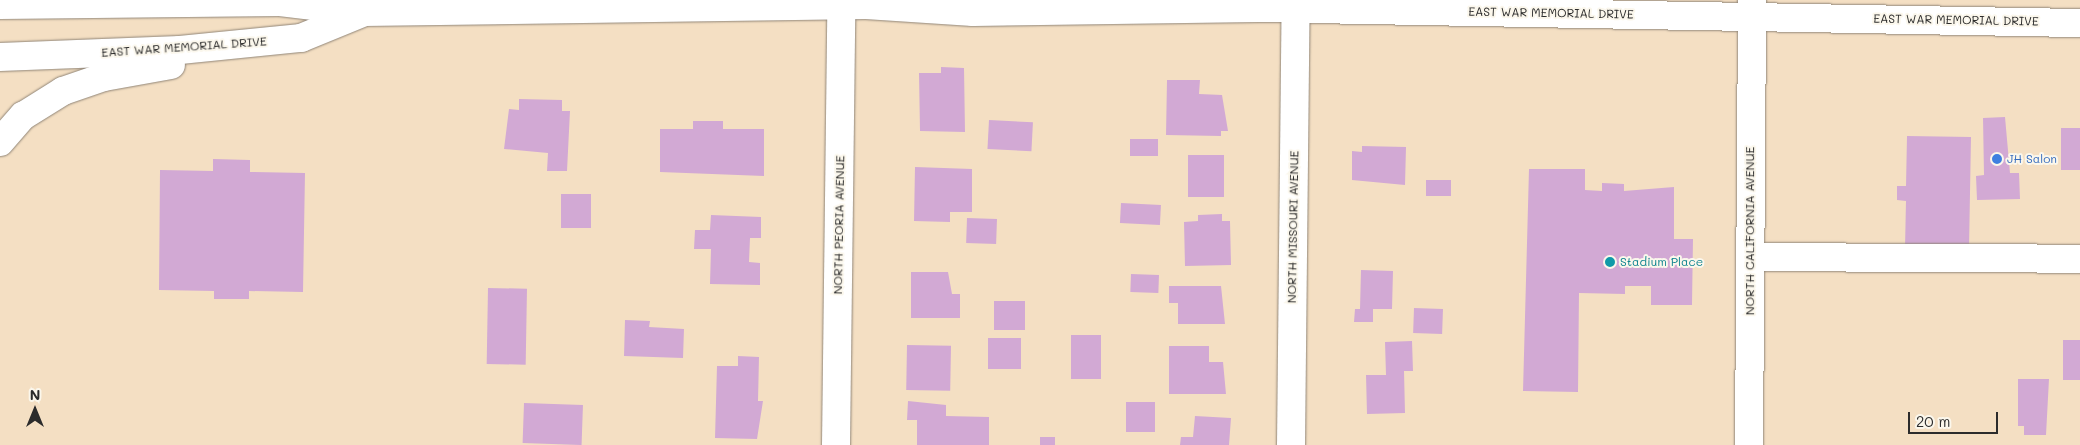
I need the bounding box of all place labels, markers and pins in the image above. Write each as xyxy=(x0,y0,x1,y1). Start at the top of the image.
place label: JH Salon xyxy=(2007,152,2057,166)
marker: JH Salon xyxy=(1991,153,2003,165)
place label: Stadium Place xyxy=(1620,255,1703,269)
marker: Stadium Place xyxy=(1604,256,1616,268)

